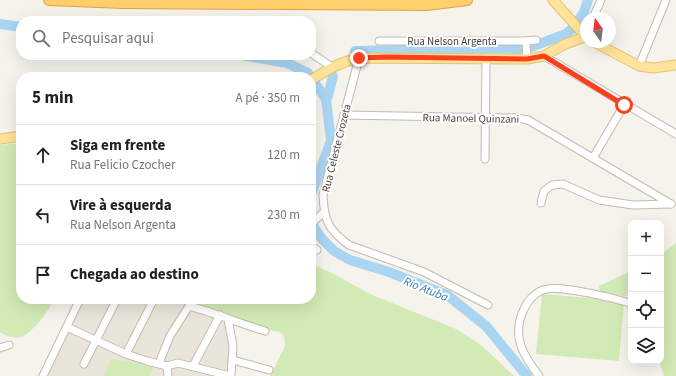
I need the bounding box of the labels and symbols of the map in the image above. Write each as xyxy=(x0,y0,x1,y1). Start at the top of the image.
north arrow xyxy=(580,12,616,48)
street label: Rua Nelson Argenta xyxy=(407,34,497,49)
route end xyxy=(350,49,368,67)
route start xyxy=(615,96,633,114)
street label: Rua Celeste Crozeta xyxy=(318,102,355,194)
street label: Rua Manoel Quinzani xyxy=(423,110,519,127)
water label: Rio Atuba xyxy=(401,273,451,306)

